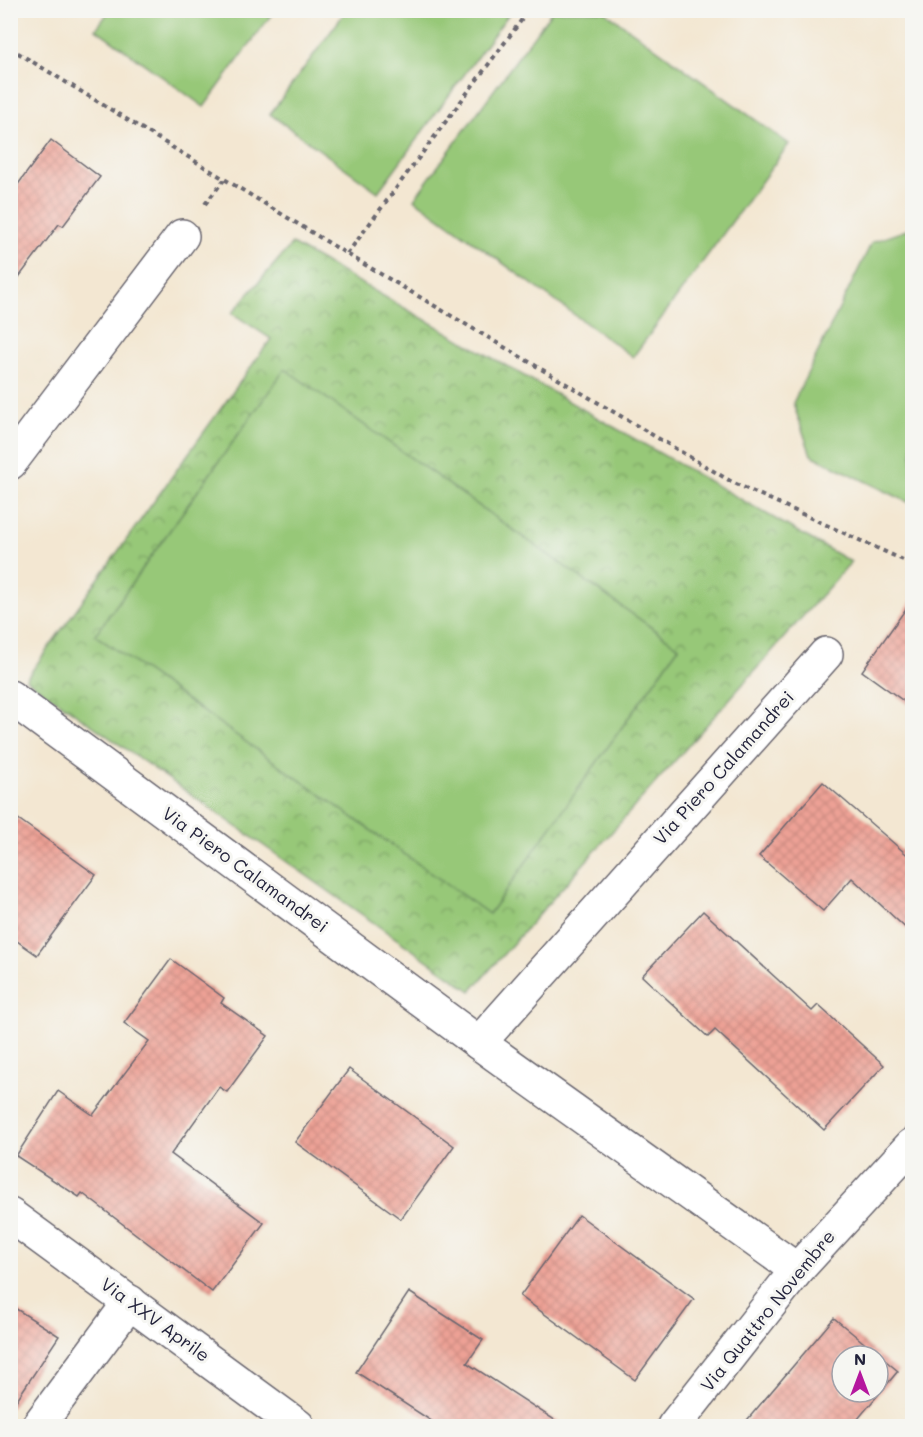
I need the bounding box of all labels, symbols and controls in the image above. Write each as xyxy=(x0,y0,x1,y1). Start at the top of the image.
street label: Via Piero Calamandrei xyxy=(648,685,799,850)
street label: Via Piero Calamandrei xyxy=(158,801,333,938)
street label: Via Quattro Novembre xyxy=(695,1225,840,1396)
street label: Via XXV Aprile xyxy=(96,1272,215,1367)
north arrow xyxy=(830,1344,890,1404)
text: N xyxy=(854,1348,866,1369)

